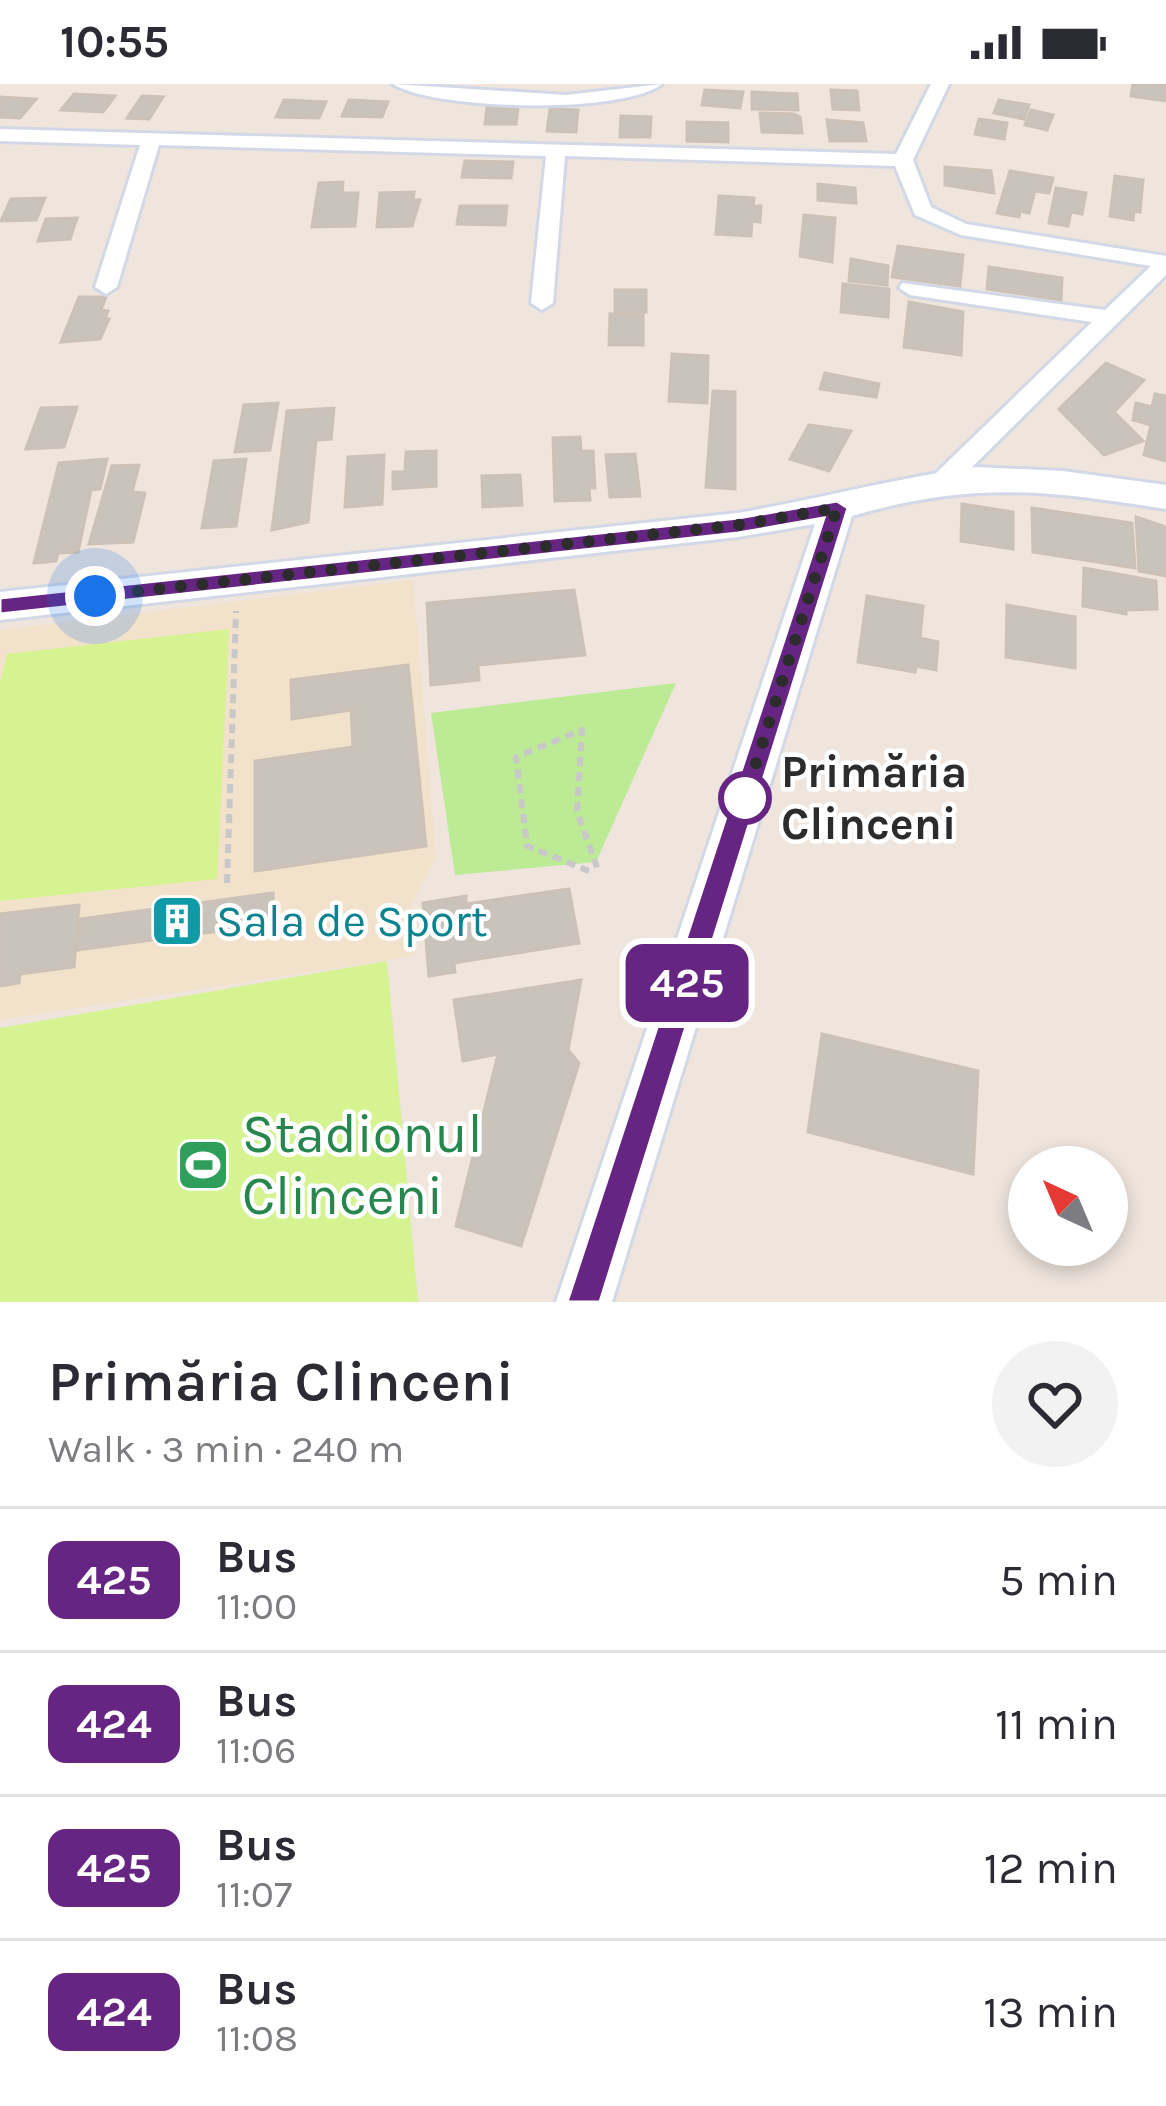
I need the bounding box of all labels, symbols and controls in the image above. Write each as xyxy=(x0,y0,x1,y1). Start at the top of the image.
text: 10:55 xyxy=(60,16,169,68)
your location xyxy=(65,566,125,626)
place label: Primăria Clinceni xyxy=(781,746,967,850)
marker: Primăria Clinceni xyxy=(720,773,770,823)
building icon: Sala de Sport xyxy=(149,893,205,949)
place label: Sala de Sport xyxy=(216,895,488,947)
line badge: 425 xyxy=(618,944,756,1022)
text: 425 xyxy=(650,958,724,1008)
place label: Stadionul Clinceni xyxy=(242,1102,483,1228)
sports icon: Stadionul Clinceni xyxy=(175,1137,231,1193)
north arrow xyxy=(1008,1146,1128,1266)
map controls xyxy=(1008,1146,1128,1266)
button: heart xyxy=(992,1341,1118,1467)
text: Primăria Clinceni xyxy=(48,1348,514,1414)
text: Walk · 3 min · 240 m xyxy=(48,1426,404,1472)
text: Bus xyxy=(216,1531,297,1583)
text: 5 min xyxy=(999,1554,1118,1606)
text: 425 xyxy=(77,1555,151,1605)
text: 11:00 xyxy=(216,1583,297,1629)
text: Bus xyxy=(216,1675,297,1727)
text: 11 min xyxy=(995,1698,1118,1750)
text: 424 xyxy=(76,1699,152,1749)
text: 11:06 xyxy=(216,1727,296,1773)
text: Bus xyxy=(216,1819,297,1871)
text: 12 min xyxy=(984,1842,1118,1894)
text: 425 xyxy=(77,1843,151,1893)
text: 11:07 xyxy=(216,1871,292,1917)
text: Bus xyxy=(216,1963,297,2015)
text: 13 min xyxy=(983,1986,1118,2038)
text: 424 xyxy=(76,1987,152,2037)
text: 11:08 xyxy=(216,2015,298,2061)

